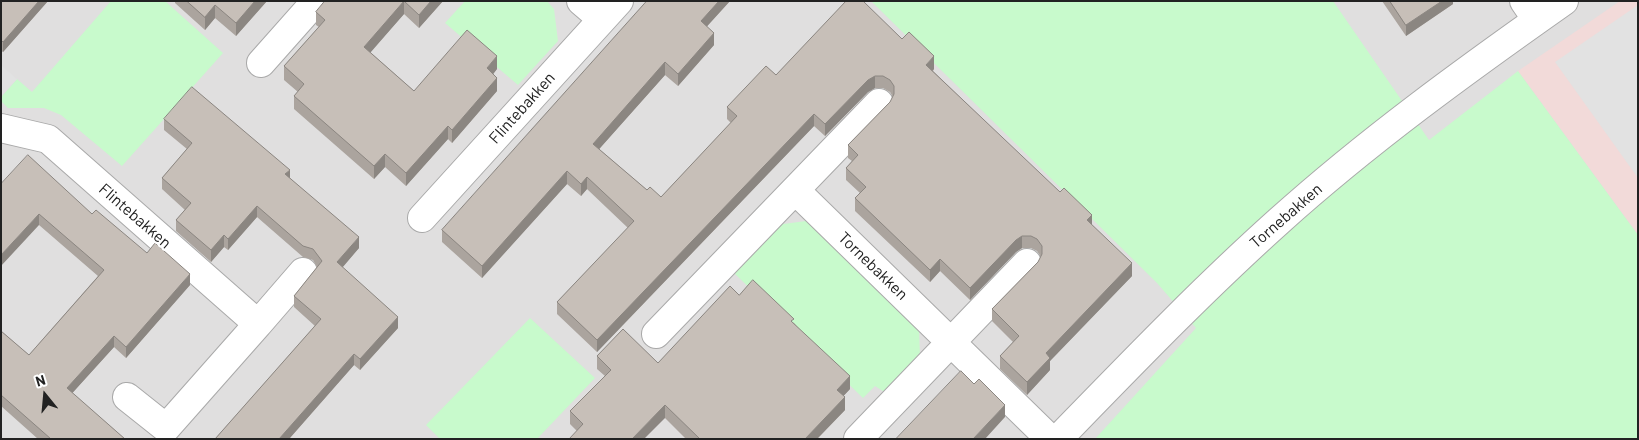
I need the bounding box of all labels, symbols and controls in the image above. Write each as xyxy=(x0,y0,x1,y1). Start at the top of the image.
street label: Flintebakken xyxy=(485,68,559,148)
street label: Flintebakken xyxy=(95,179,175,253)
street label: Tornebakken xyxy=(1246,179,1326,253)
street label: Tornebakken xyxy=(834,228,912,304)
north arrow xyxy=(20,370,70,420)
text: N xyxy=(34,371,47,390)

